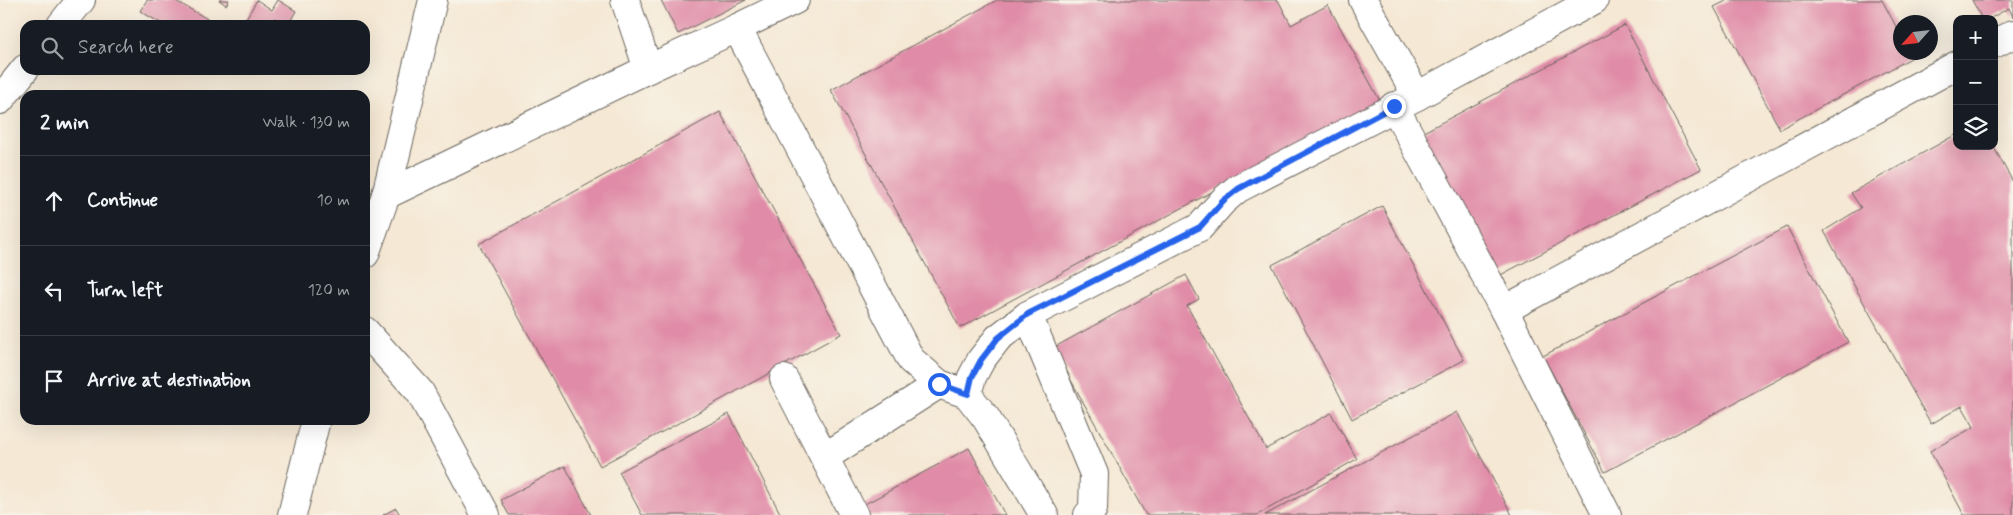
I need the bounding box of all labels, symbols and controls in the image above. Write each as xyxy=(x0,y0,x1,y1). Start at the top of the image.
north arrow xyxy=(1893,15,1938,60)
map controls xyxy=(1953,15,1998,150)
button: + xyxy=(1953,15,1998,60)
search box xyxy=(20,20,370,75)
icon: search xyxy=(38,34,66,62)
text: Search here xyxy=(78,35,174,60)
button: − xyxy=(1953,60,1998,105)
route end xyxy=(1383,95,1406,118)
button: layers xyxy=(1953,105,1998,150)
text: 2 min xyxy=(40,109,89,137)
text: Walk · 130 m xyxy=(263,112,350,133)
icon: ahead xyxy=(40,187,68,215)
text: Continue xyxy=(87,188,158,213)
text: 10 m xyxy=(317,190,350,211)
icon: left xyxy=(40,277,68,305)
text: Turn left xyxy=(87,278,163,303)
text: 120 m xyxy=(308,280,350,301)
icon: arrive xyxy=(40,367,68,395)
text: Arrive at destination xyxy=(87,368,251,393)
route start xyxy=(928,373,951,396)

